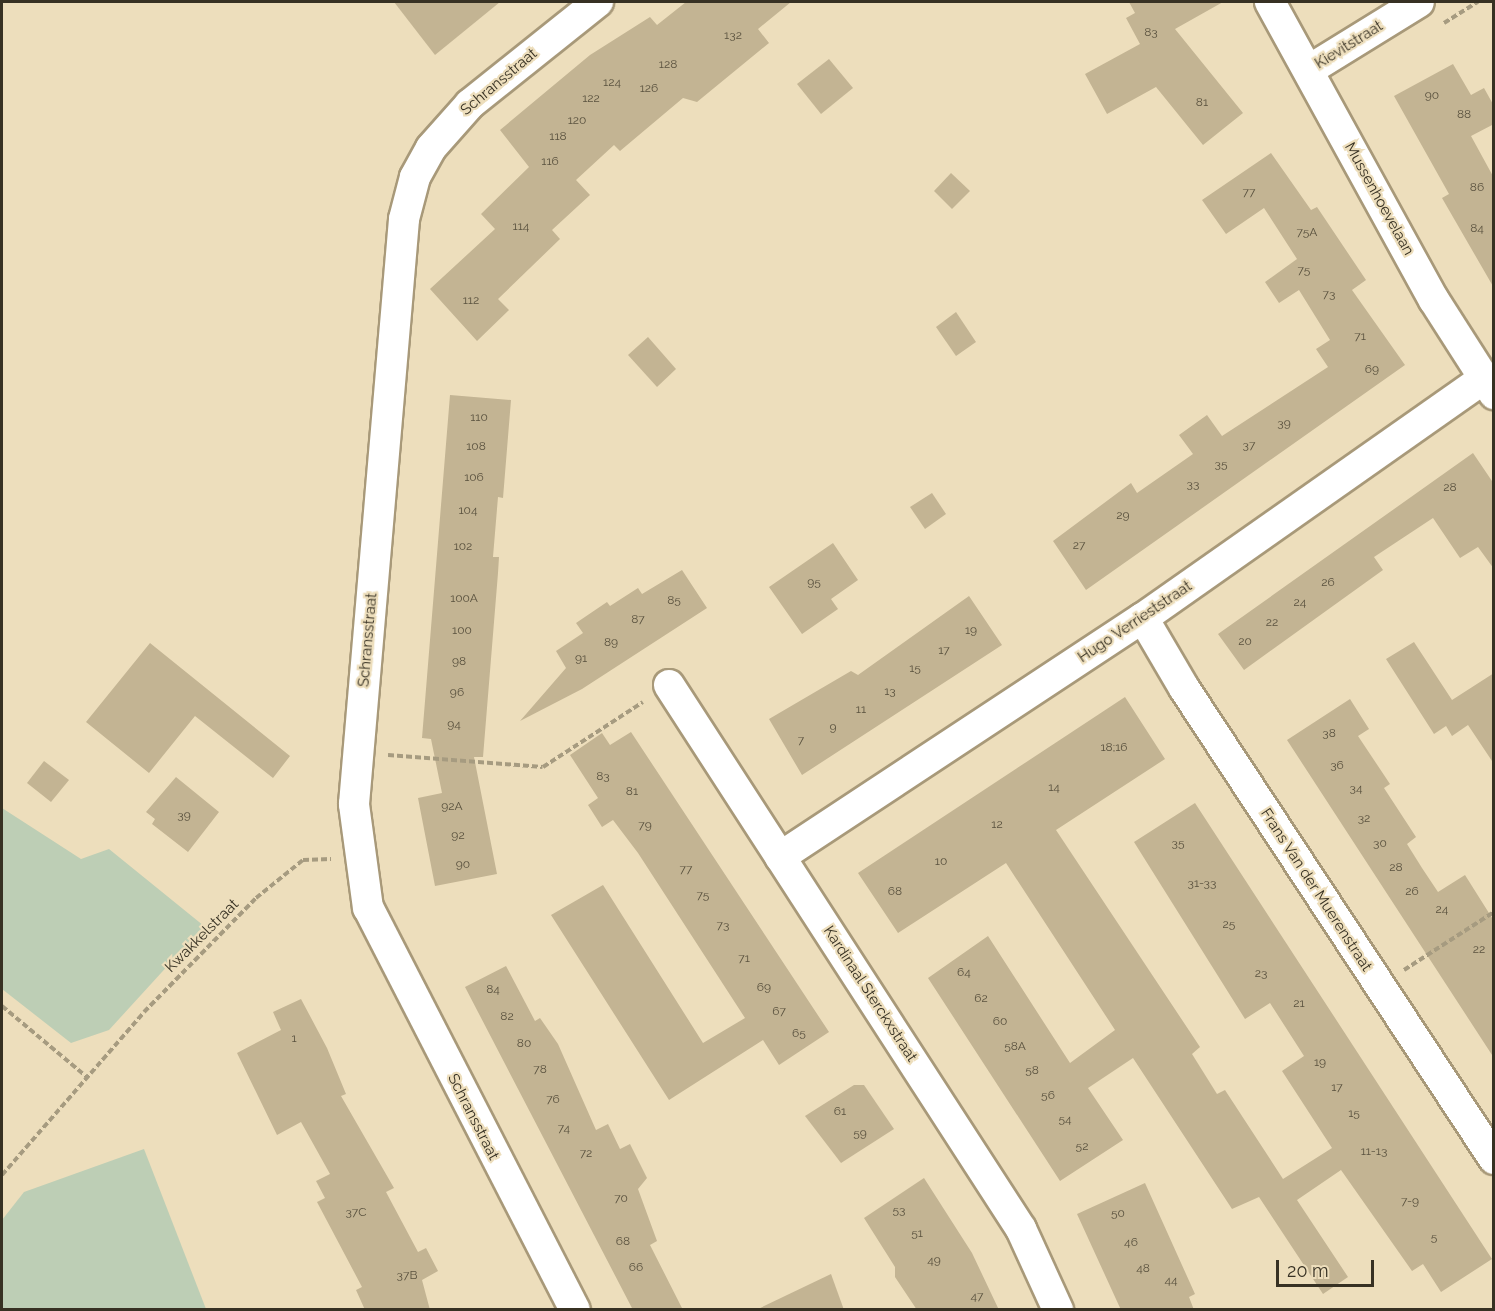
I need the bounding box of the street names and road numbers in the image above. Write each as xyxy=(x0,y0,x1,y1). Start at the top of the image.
street label: Kievitstraat xyxy=(1312,17,1386,73)
street label: Schransstraat xyxy=(457,45,541,119)
street label: Mussenhoevelaan xyxy=(1341,140,1417,258)
street label: Hugo Verrieststraat xyxy=(1075,577,1195,667)
street label: Schransstraat xyxy=(355,592,381,688)
street label: Frans Van der Muerenstraat xyxy=(1256,805,1376,975)
street label: Kwakkelstraat xyxy=(162,896,242,976)
street label: Kardinaal Sterckxstraat xyxy=(819,923,921,1065)
street label: Schransstraat xyxy=(444,1071,502,1163)

